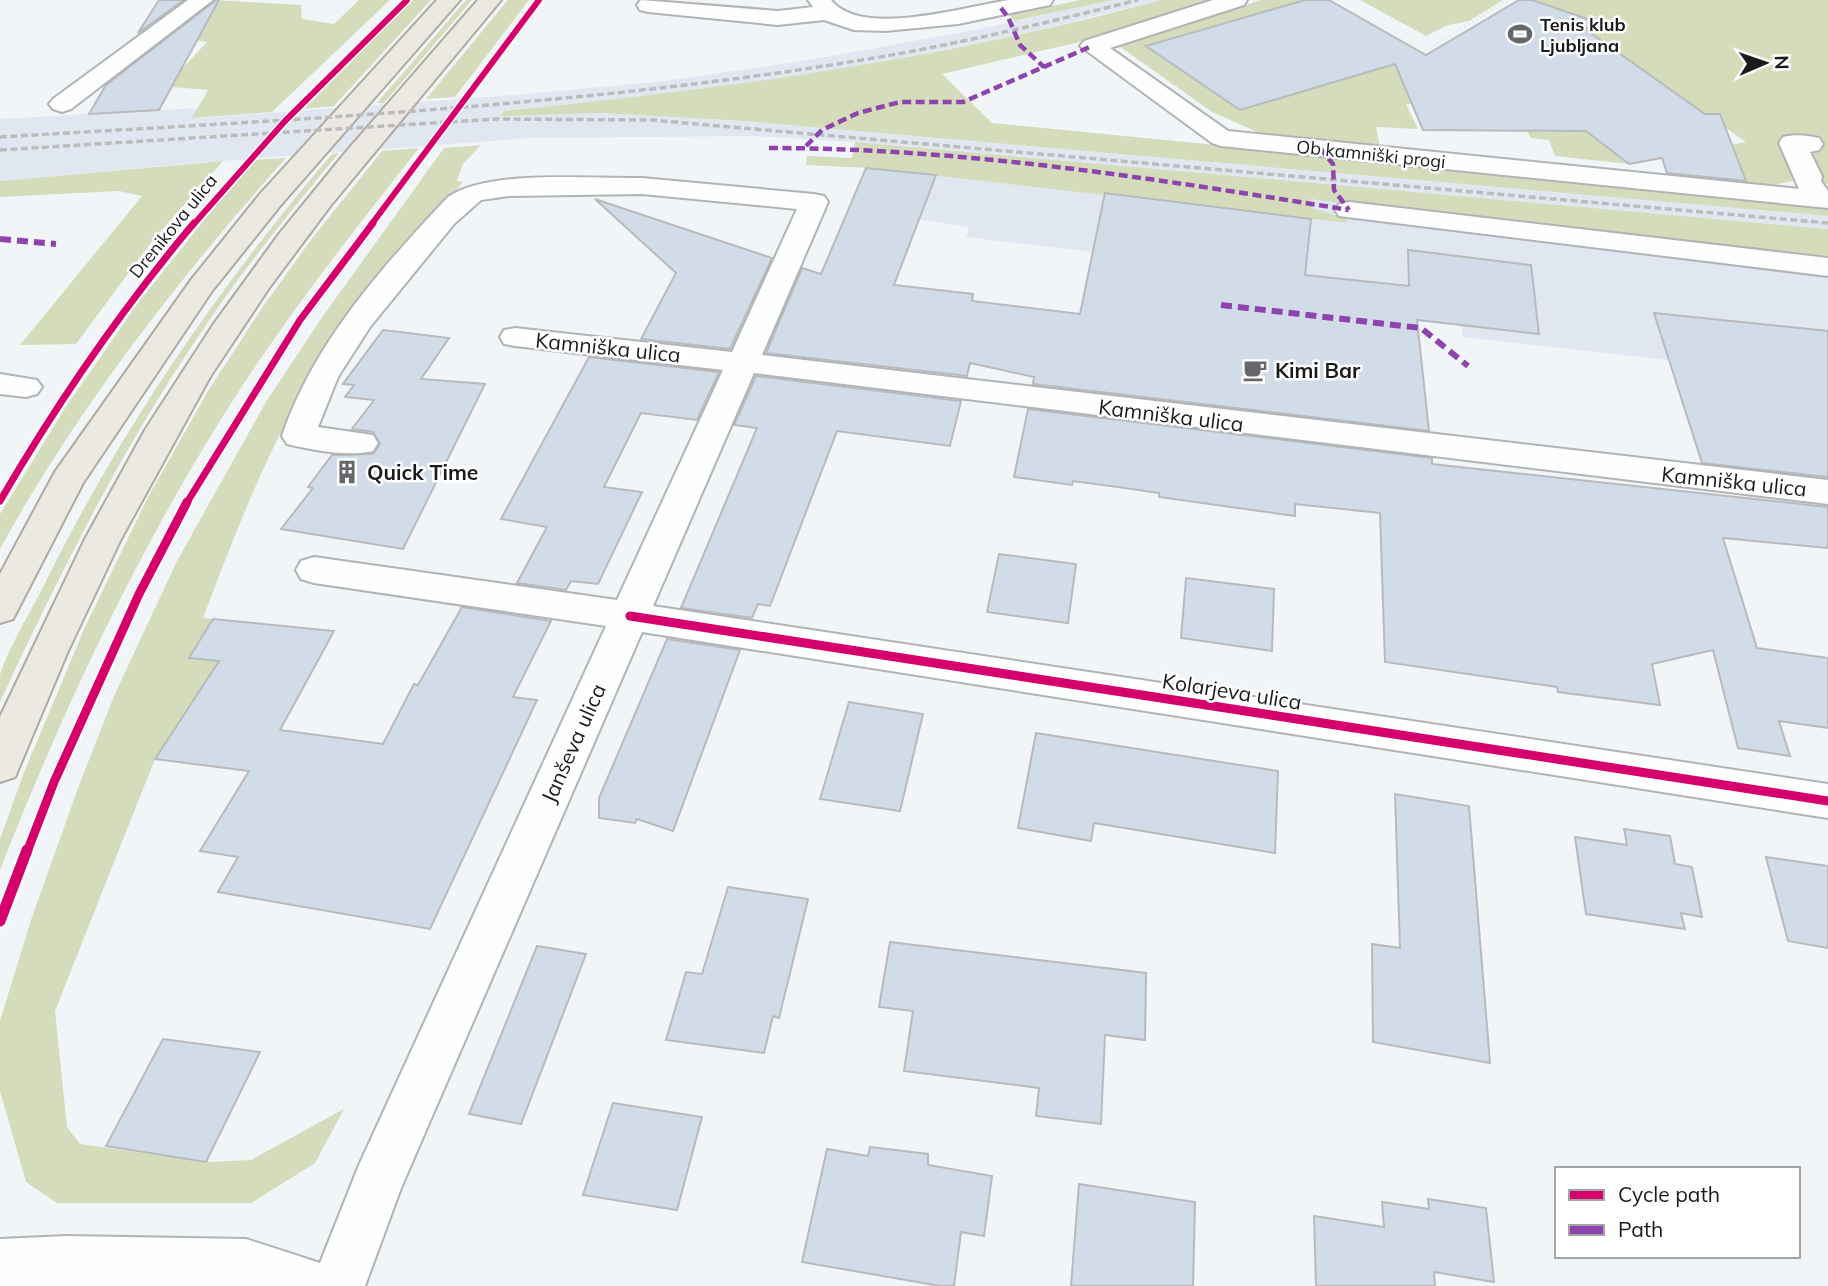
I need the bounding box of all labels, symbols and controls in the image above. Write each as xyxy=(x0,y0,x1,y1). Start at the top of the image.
place label: Tenis klub Ljubljana xyxy=(1540,13,1626,57)
sports icon: Tenis klub Ljubljana xyxy=(1506,20,1534,48)
north arrow xyxy=(1730,28,1800,98)
text: N xyxy=(1770,55,1794,70)
street label: Ob kamniški progi xyxy=(1295,135,1447,173)
street label: Drenikova ulica xyxy=(124,169,222,283)
street label: Kamniška ulica xyxy=(534,326,682,368)
cafe icon: Kimi Bar xyxy=(1241,356,1269,384)
place label: Kimi Bar xyxy=(1275,357,1361,383)
street label: Kamniška ulica xyxy=(1097,393,1245,437)
building icon: Quick Time xyxy=(333,458,361,486)
place label: Quick Time xyxy=(367,459,478,485)
street label: Kamniška ulica xyxy=(1660,460,1808,502)
street label: Kolarjeva ulica xyxy=(1161,667,1303,715)
street label: Janševa ulica xyxy=(535,679,611,807)
legend xyxy=(1555,1167,1800,1258)
text: Cycle path xyxy=(1618,1181,1720,1207)
text: Path xyxy=(1618,1216,1663,1242)

